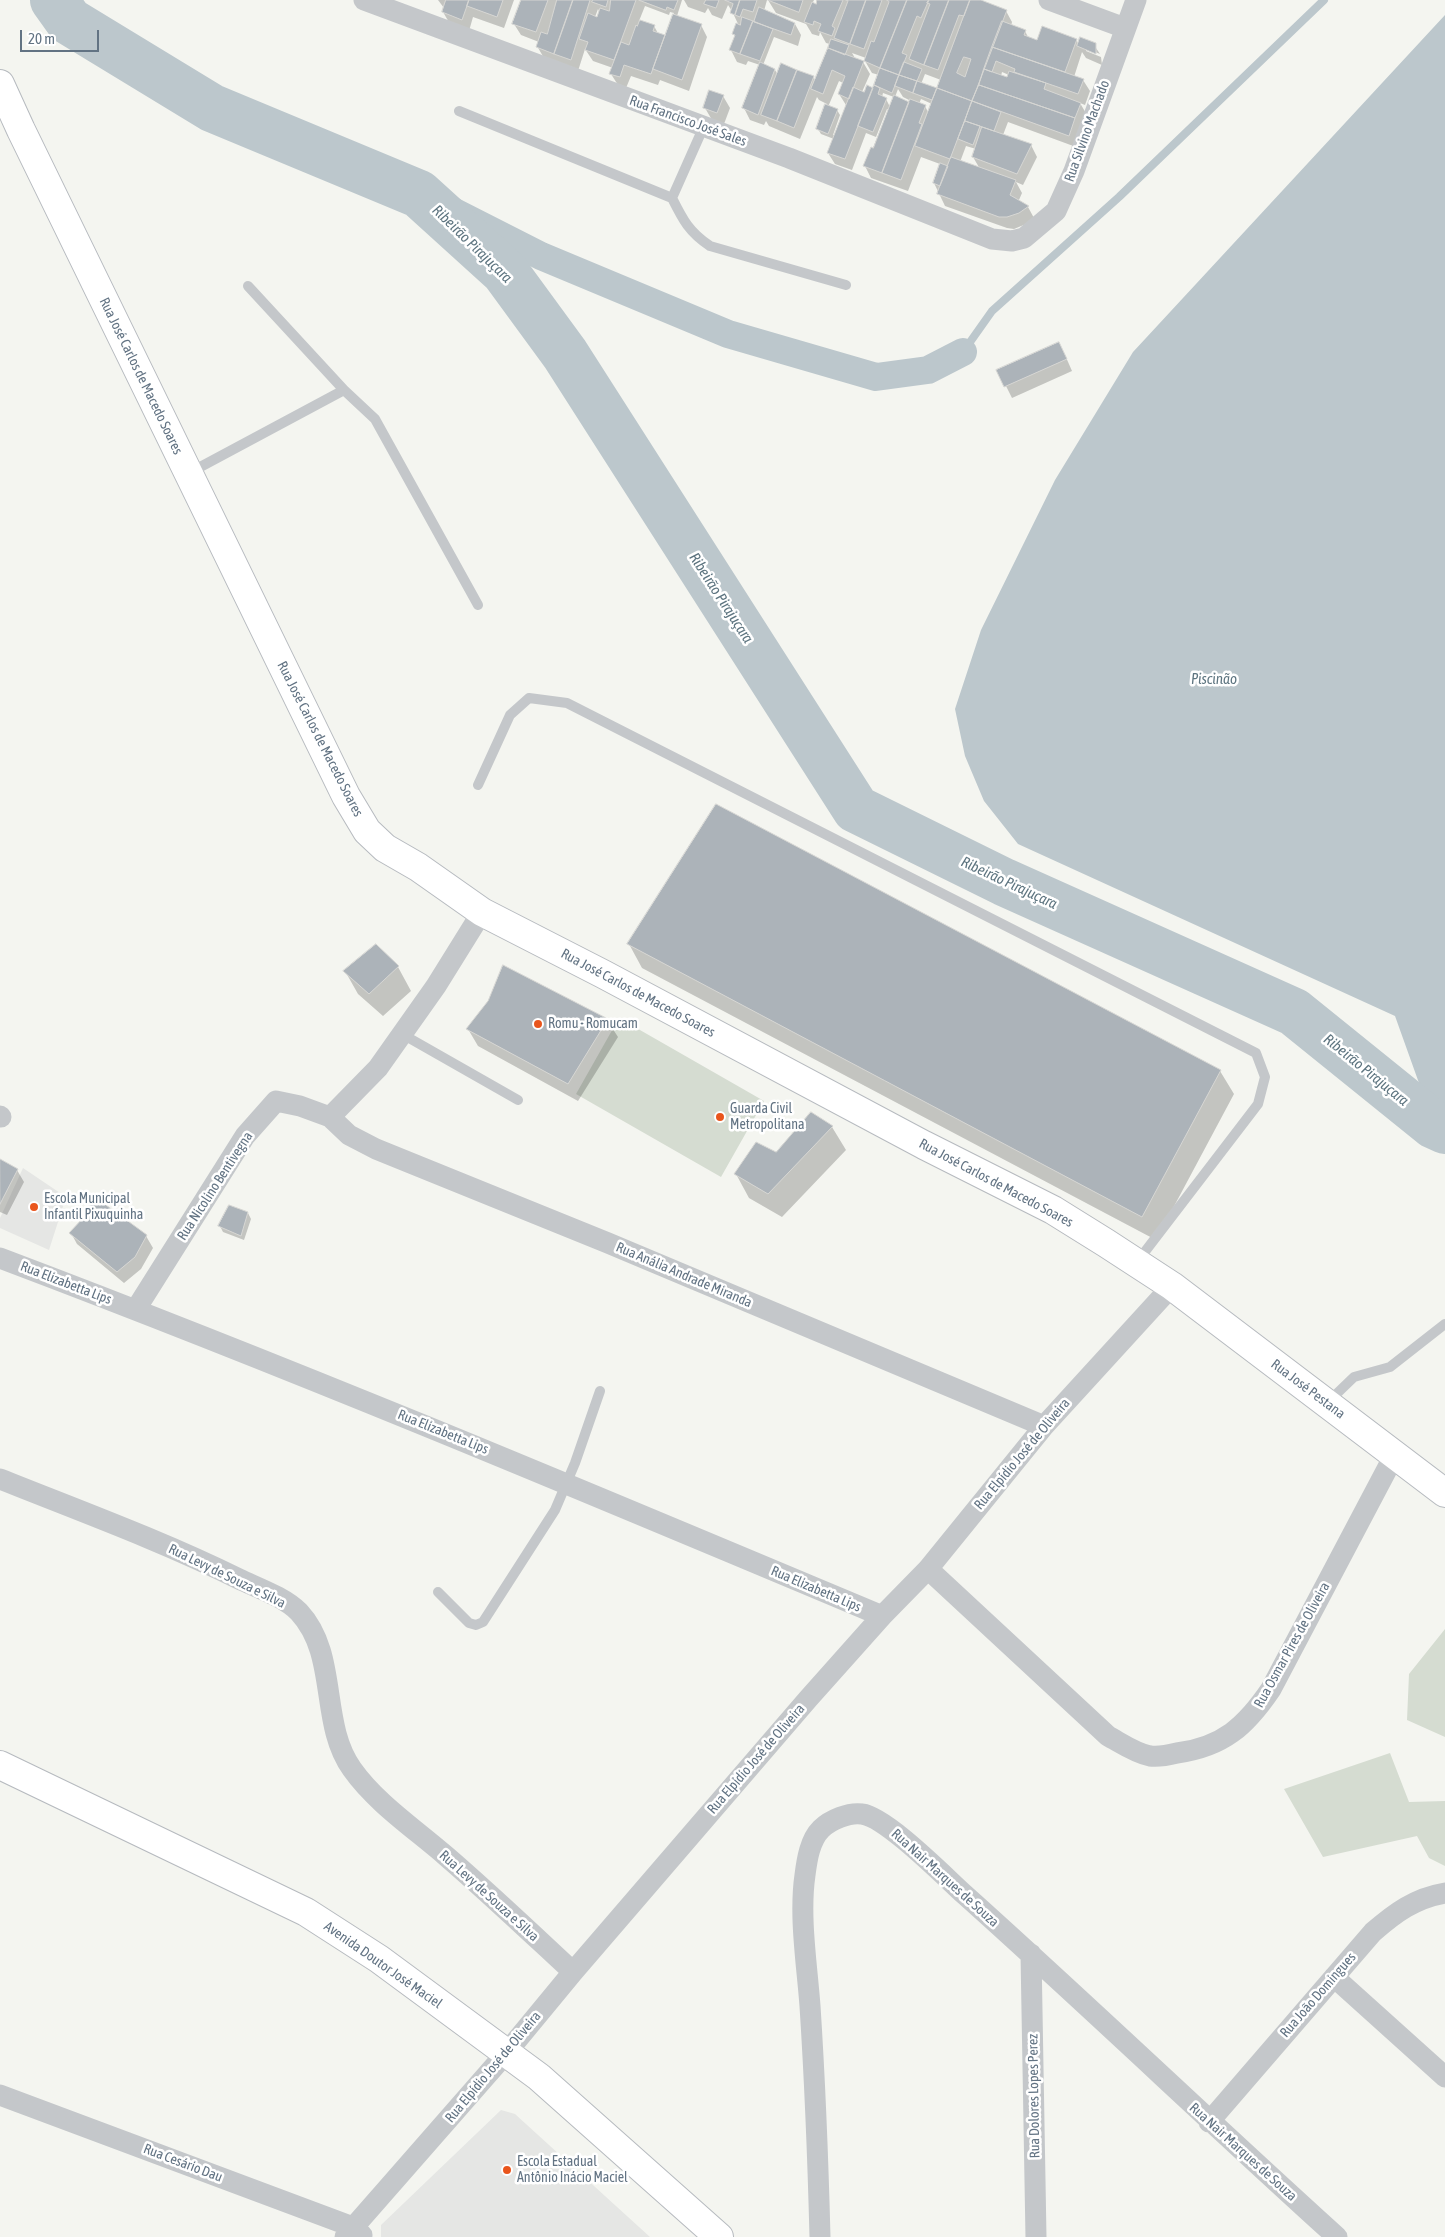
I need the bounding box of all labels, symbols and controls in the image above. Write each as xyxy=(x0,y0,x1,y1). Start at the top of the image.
scale bar xyxy=(22,20,101,52)
text: 20 m xyxy=(28,30,55,47)
street label: Rua Silvino Machado xyxy=(1061,78,1113,184)
street label: Rua Francisco José Sales xyxy=(627,92,749,150)
water label: Ribeirão Pirajuçara xyxy=(428,201,516,287)
street label: Rua José Carlos de Macedo Soares xyxy=(96,295,186,457)
water label: Ribeirão Pirajuçara xyxy=(685,549,757,647)
street label: Rua José Carlos de Macedo Soares xyxy=(273,658,367,820)
water label: Piscinão xyxy=(1191,670,1237,688)
water label: Ribeirão Pirajuçara xyxy=(958,853,1060,913)
street label: Rua José Carlos de Macedo Soares xyxy=(558,945,718,1041)
place label: Romu - Romucam xyxy=(548,1016,638,1032)
marker: Romu - Romucam xyxy=(532,1018,544,1030)
water label: Ribeirão Pirajuçara xyxy=(1320,1030,1412,1110)
place label: Guarda Civil Metropolitana xyxy=(730,1101,804,1134)
marker: Guarda Civil Metropolitana xyxy=(714,1111,726,1123)
street label: Rua Nicolino Bentivegna xyxy=(174,1129,256,1243)
street label: Rua José Carlos de Macedo Soares xyxy=(916,1135,1076,1231)
place label: Escola Municipal Infantil Pixuquinha xyxy=(44,1191,143,1224)
marker: Escola Municipal Infantil Pixuquinha xyxy=(28,1201,40,1213)
street label: Rua Anália Andrade Miranda xyxy=(613,1239,755,1311)
street label: Rua Elizabetta Lips xyxy=(18,1258,114,1308)
street label: Rua José Pestana xyxy=(1268,1356,1348,1422)
street label: Rua Elpídio José de Oliveira xyxy=(971,1395,1073,1513)
street label: Rua Elizabetta Lips xyxy=(395,1406,491,1458)
street label: Rua Levy de Souza e Silva xyxy=(166,1540,288,1612)
street label: Rua Elizabetta Lips xyxy=(768,1562,864,1616)
street label: Rua Osmar Pires de Oliveira xyxy=(1251,1579,1333,1711)
street label: Rua Elpídio José de Oliveira xyxy=(704,1701,808,1817)
street label: Rua Nair Marques de Souza xyxy=(888,1825,1002,1931)
street label: Rua Levy de Souza e Silva xyxy=(436,1847,542,1945)
street label: Avenida Doutor José Maciel xyxy=(321,1918,445,2012)
street label: Rua João Domingues xyxy=(1277,1949,1359,2041)
street label: Rua Elpídio José de Oliveira xyxy=(442,2008,544,2126)
street label: Rua Dolores Lopes Perez xyxy=(1025,2034,1043,2158)
street label: Rua Nair Marques de Souza xyxy=(1186,2099,1300,2205)
street label: Rua Cesário Dau xyxy=(141,2140,225,2186)
place label: Escola Estadual Antônio Inácio Maciel xyxy=(517,2154,628,2186)
marker: Escola Estadual Antônio Inácio Maciel xyxy=(501,2164,513,2176)

